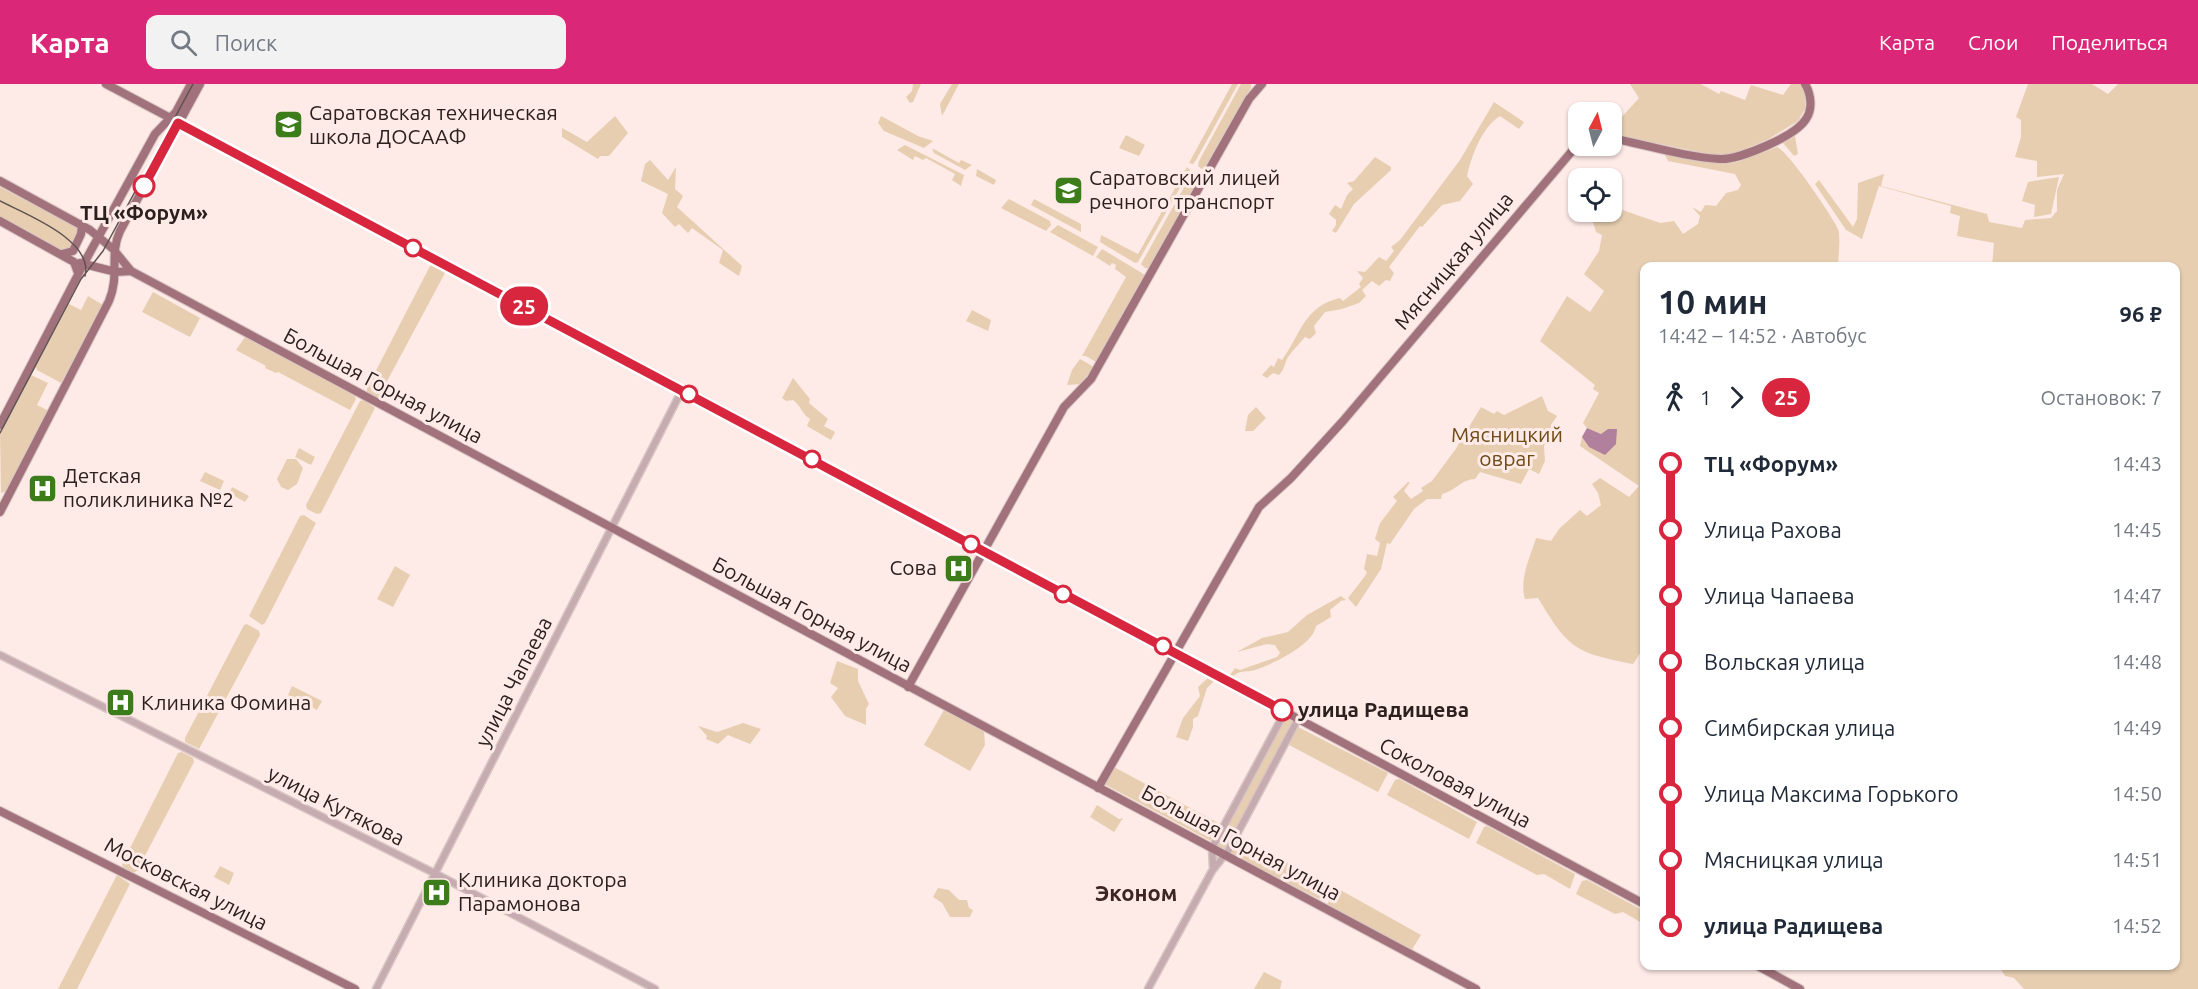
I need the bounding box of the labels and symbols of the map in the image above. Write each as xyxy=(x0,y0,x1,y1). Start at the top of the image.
place label: Саратовская техническая школа ДОСААФ xyxy=(309,100,558,148)
north arrow xyxy=(1568,102,1622,156)
school or university icon: Саратовская техническая школа ДОСААФ xyxy=(272,109,304,141)
place label: Саратовский лицей речного транспорт xyxy=(1089,165,1280,213)
school or university icon: Саратовский лицей речного транспорт xyxy=(1052,174,1084,206)
marker: ТЦ «Форум» xyxy=(133,175,155,197)
street label: Мясницкая улица xyxy=(1389,187,1518,334)
place label: ТЦ «Форум» xyxy=(80,200,208,224)
unlabelled marker xyxy=(404,239,422,257)
line badge: 25 xyxy=(497,286,551,326)
street label: Большая Горная улица xyxy=(280,322,487,448)
unlabelled marker xyxy=(680,385,698,403)
park label: Мясницкий овраг xyxy=(1451,422,1563,470)
unlabelled marker xyxy=(803,450,821,468)
place label: Детская поликлиника №2 xyxy=(63,463,234,511)
hospital icon: Детская поликлиника №2 xyxy=(26,472,58,504)
unlabelled marker xyxy=(962,535,980,553)
street label: Большая Горная улица xyxy=(709,551,916,677)
hospital icon: Сова xyxy=(942,552,974,584)
place label: Сова xyxy=(889,555,937,579)
unlabelled marker xyxy=(1054,585,1072,603)
street label: улица Чапаева xyxy=(470,612,556,751)
unlabelled marker xyxy=(1154,637,1172,655)
hospital icon: Клиника Фомина xyxy=(104,687,136,719)
place label: Клиника Фомина xyxy=(141,690,311,714)
place label: улица Радищева xyxy=(1298,697,1469,721)
marker: улица Радищева xyxy=(1271,699,1293,721)
street label: Соколовая улица xyxy=(1376,732,1535,832)
street label: улица Кутякова xyxy=(264,760,409,850)
street label: Большая Горная улица xyxy=(1138,779,1345,905)
street label: Московская улица xyxy=(101,832,272,935)
place label: Клиника доктора Парамонова xyxy=(458,867,627,915)
hospital icon: Клиника доктора Парамонова xyxy=(421,876,453,908)
district label: Эконом xyxy=(1095,880,1177,905)

